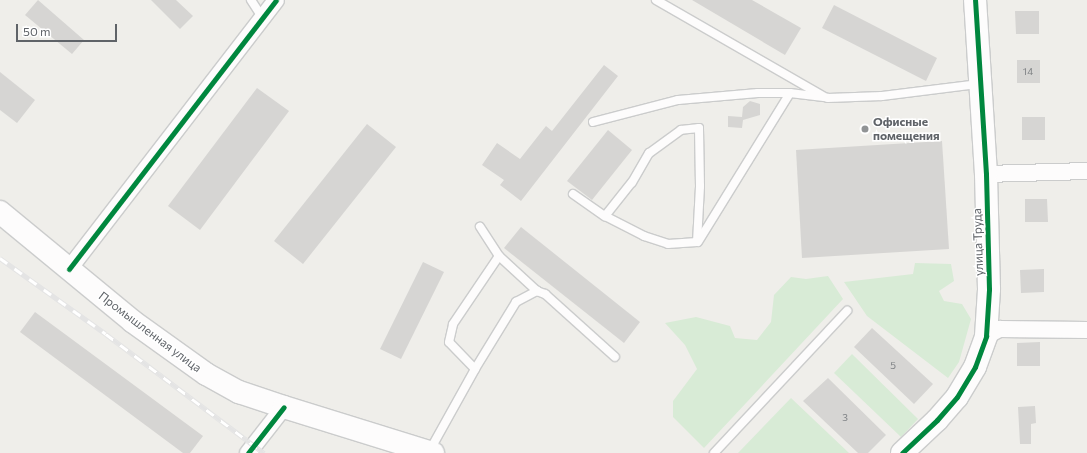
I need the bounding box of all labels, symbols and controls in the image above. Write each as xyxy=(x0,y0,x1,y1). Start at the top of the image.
scale bar xyxy=(18,16,119,42)
text: 50 m xyxy=(23,24,51,38)
house number: 14 xyxy=(1023,66,1033,78)
place label: Офисные помещения xyxy=(873,115,940,143)
marker: Офисные помещения xyxy=(860,124,870,134)
street label: улица Труда xyxy=(970,208,986,276)
street label: Промышленная улица xyxy=(96,289,204,375)
house number: 5 xyxy=(890,360,896,372)
house number: 3 xyxy=(842,412,848,424)

